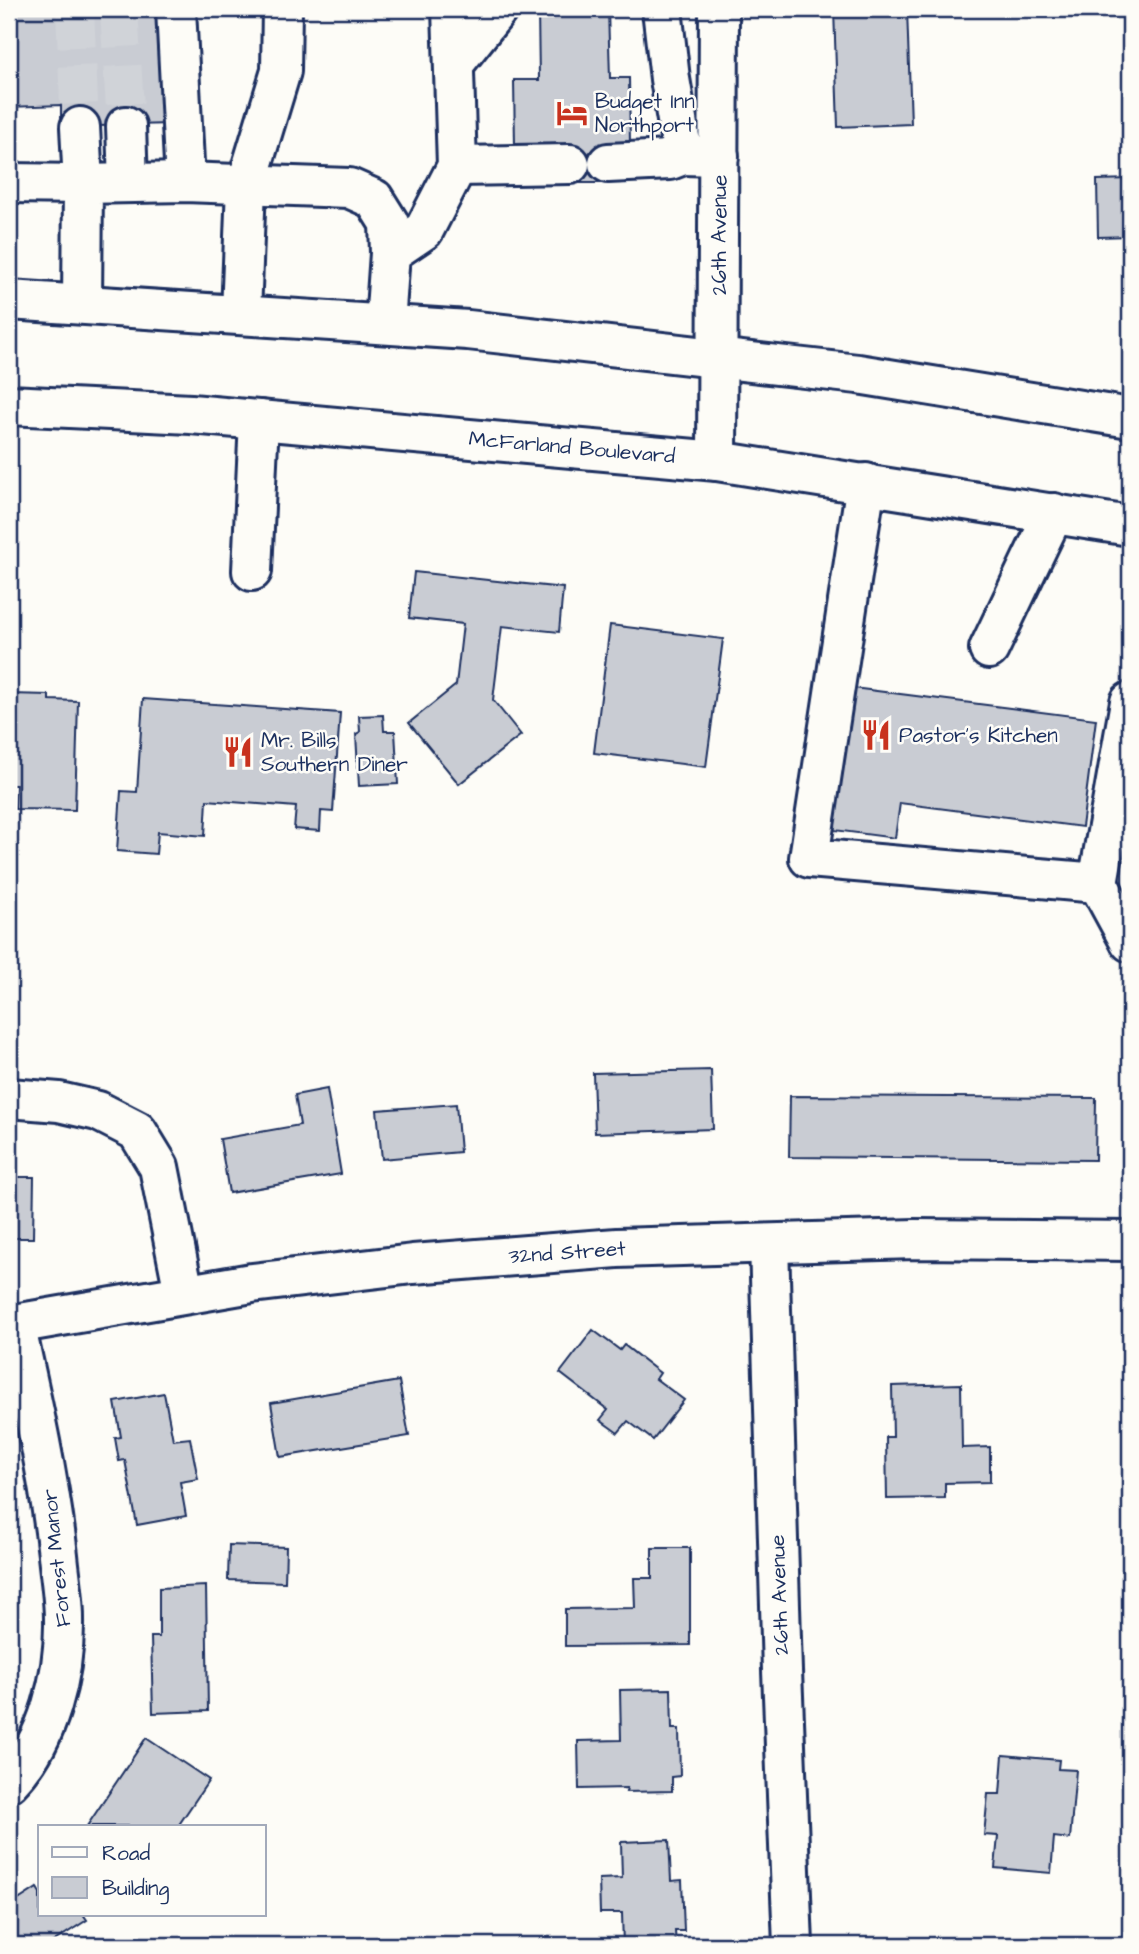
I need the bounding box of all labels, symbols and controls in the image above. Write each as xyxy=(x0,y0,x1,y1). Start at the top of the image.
place label: Budget Inn Northport xyxy=(595,87,695,141)
hotel icon: Budget Inn Northport xyxy=(555,96,589,130)
street label: 26th Avenue xyxy=(705,175,734,295)
street label: McFarland Boulevard xyxy=(468,424,677,471)
restaurant icon: Pastor's Kitchen xyxy=(859,718,893,752)
place label: Pastor's Kitchen xyxy=(899,721,1058,750)
place label: Mr. Bills Southern Diner xyxy=(261,726,408,779)
restaurant icon: Mr. Bills Southern Diner xyxy=(221,735,255,769)
street label: 32nd Street xyxy=(508,1234,627,1271)
street label: Forest Manor xyxy=(35,1487,78,1628)
street label: 26th Avenue xyxy=(763,1534,796,1656)
legend xyxy=(38,1825,266,1916)
text: Road xyxy=(102,1839,150,1868)
text: Building xyxy=(102,1874,170,1905)

